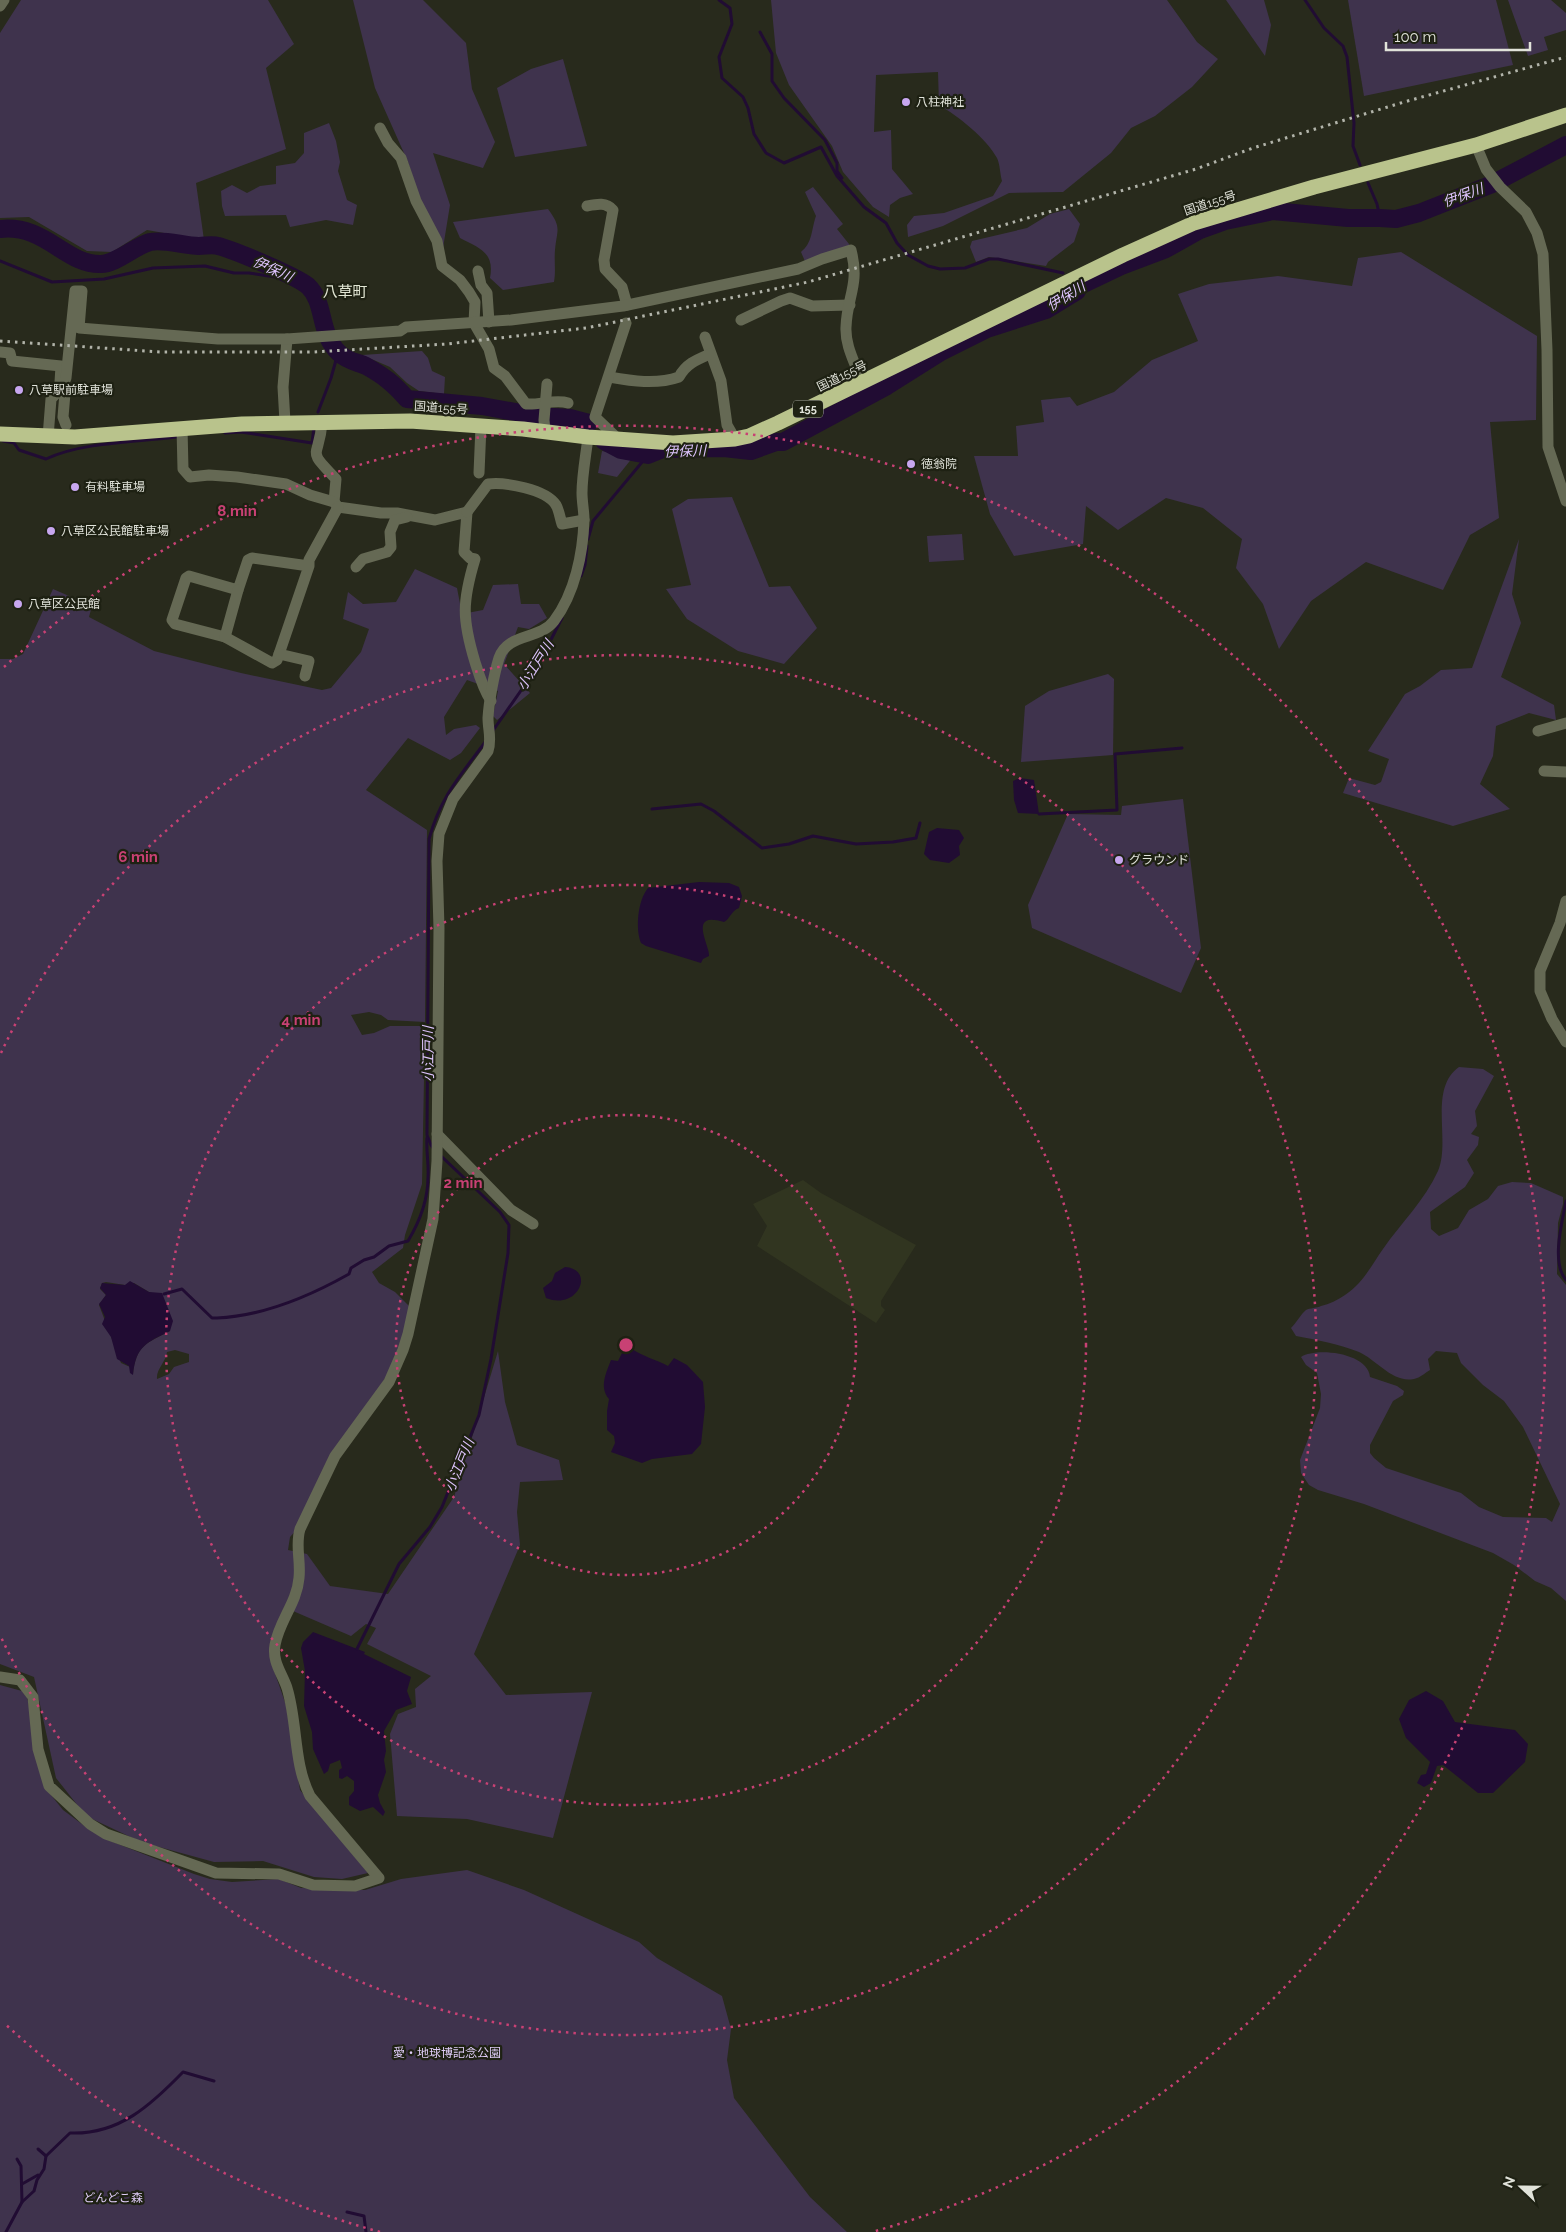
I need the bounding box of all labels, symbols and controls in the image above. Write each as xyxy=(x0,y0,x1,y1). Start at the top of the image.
scale bar xyxy=(1386,20,1530,52)
text: 100 m xyxy=(1394,28,1436,46)
place label: 八柱神社 xyxy=(916,95,964,109)
marker: 八柱神社 xyxy=(900,96,912,108)
water label: 伊保川 xyxy=(1441,180,1487,210)
street label: 国道155号 xyxy=(1182,188,1238,218)
water label: 伊保川 xyxy=(251,253,297,286)
water label: 伊保川 xyxy=(1044,277,1090,314)
district label: 八草町 xyxy=(322,283,368,301)
street label: 国道155号 xyxy=(815,358,869,394)
place label: 八草駅前駐車場 xyxy=(29,383,113,397)
marker: 八草駅前駐車場 xyxy=(13,384,25,396)
street label: 国道155号 xyxy=(413,399,469,417)
road number: 155 xyxy=(793,400,823,418)
water label: 伊保川 xyxy=(664,442,708,460)
place label: 徳翁院 xyxy=(921,457,957,471)
marker: 徳翁院 xyxy=(905,458,917,470)
place label: 有料駐車場 xyxy=(85,480,145,494)
marker: 有料駐車場 xyxy=(69,481,81,493)
text: 8 min xyxy=(217,502,257,520)
place label: 八草区公民館駐車場 xyxy=(61,524,169,538)
marker: 八草区公民館駐車場 xyxy=(45,525,57,537)
place label: 八草区公民館 xyxy=(28,597,100,611)
marker: 八草区公民館 xyxy=(12,598,24,610)
water label: 小江戸川 xyxy=(513,635,558,693)
text: 6 min xyxy=(118,848,158,866)
place label: グラウンド xyxy=(1129,853,1189,867)
marker: グラウンド xyxy=(1113,854,1125,866)
text: 4 min xyxy=(281,1011,321,1029)
water label: 小江戸川 xyxy=(420,1024,436,1082)
text: 2 min xyxy=(444,1174,482,1192)
centre of rings xyxy=(617,1336,635,1354)
water label: 小江戸川 xyxy=(441,1434,478,1494)
park label: 愛・地球博記念公園 xyxy=(393,2046,501,2060)
north arrow xyxy=(1496,2162,1546,2212)
text: N xyxy=(1500,2174,1518,2190)
park label: どんどこ森 xyxy=(83,2191,143,2205)

